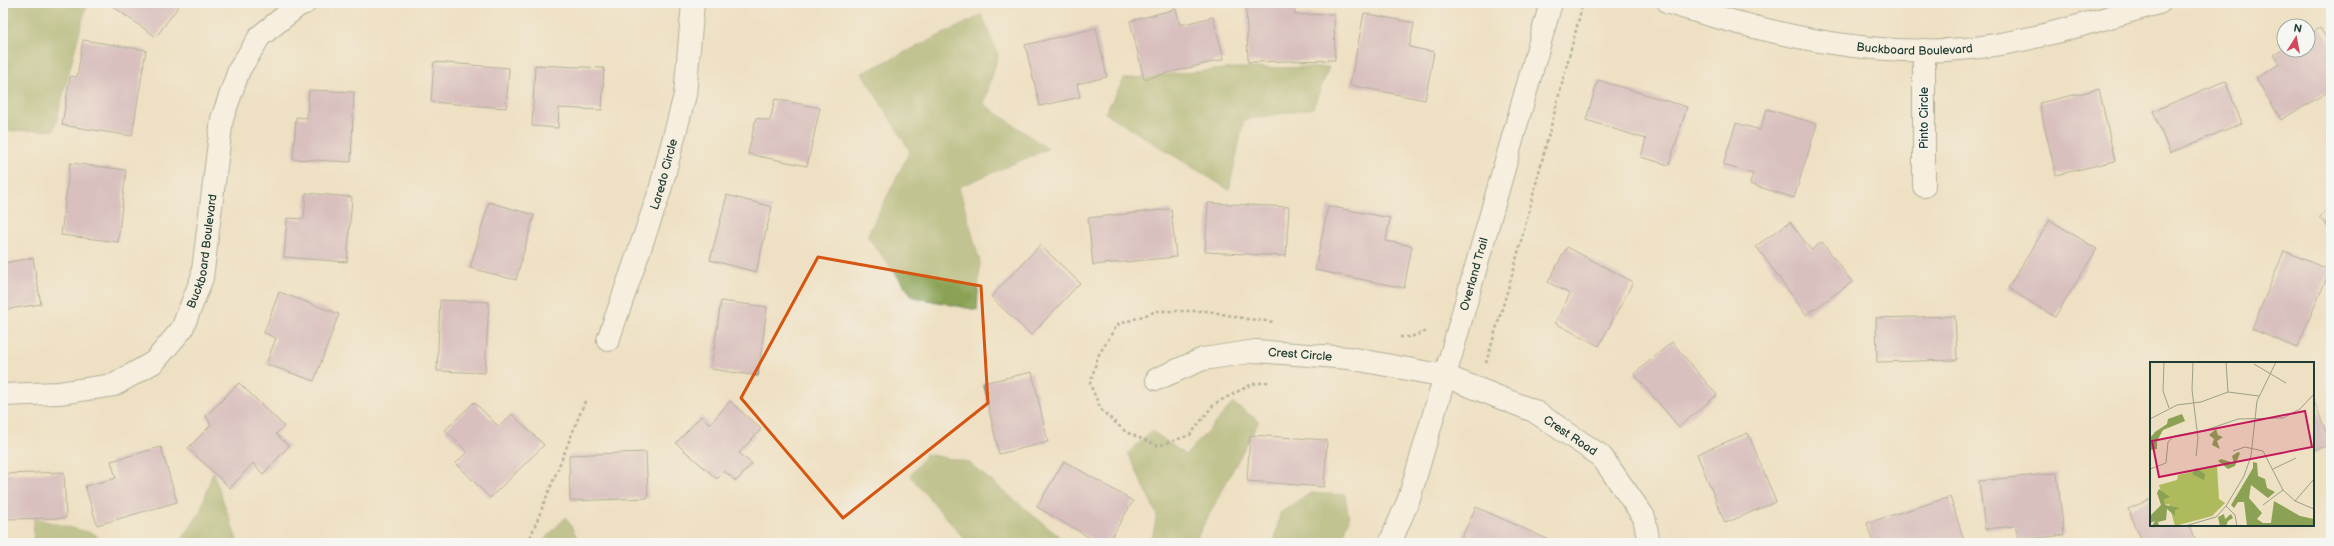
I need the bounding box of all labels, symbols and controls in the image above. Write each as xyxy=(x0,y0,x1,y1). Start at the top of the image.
north arrow xyxy=(2276,18,2316,58)
text: N xyxy=(2293,22,2303,36)
street label: Buckboard Boulevard xyxy=(1856,39,1974,58)
street label: Pinto Circle xyxy=(1917,87,1932,149)
street label: Laredo Circle xyxy=(647,137,681,212)
street label: Buckboard Boulevard xyxy=(183,193,220,311)
street label: Overland Trail xyxy=(1456,236,1491,312)
street label: Crest Circle xyxy=(1268,344,1333,364)
inset map xyxy=(2150,362,2314,526)
street label: Crest Road xyxy=(1540,412,1600,459)

